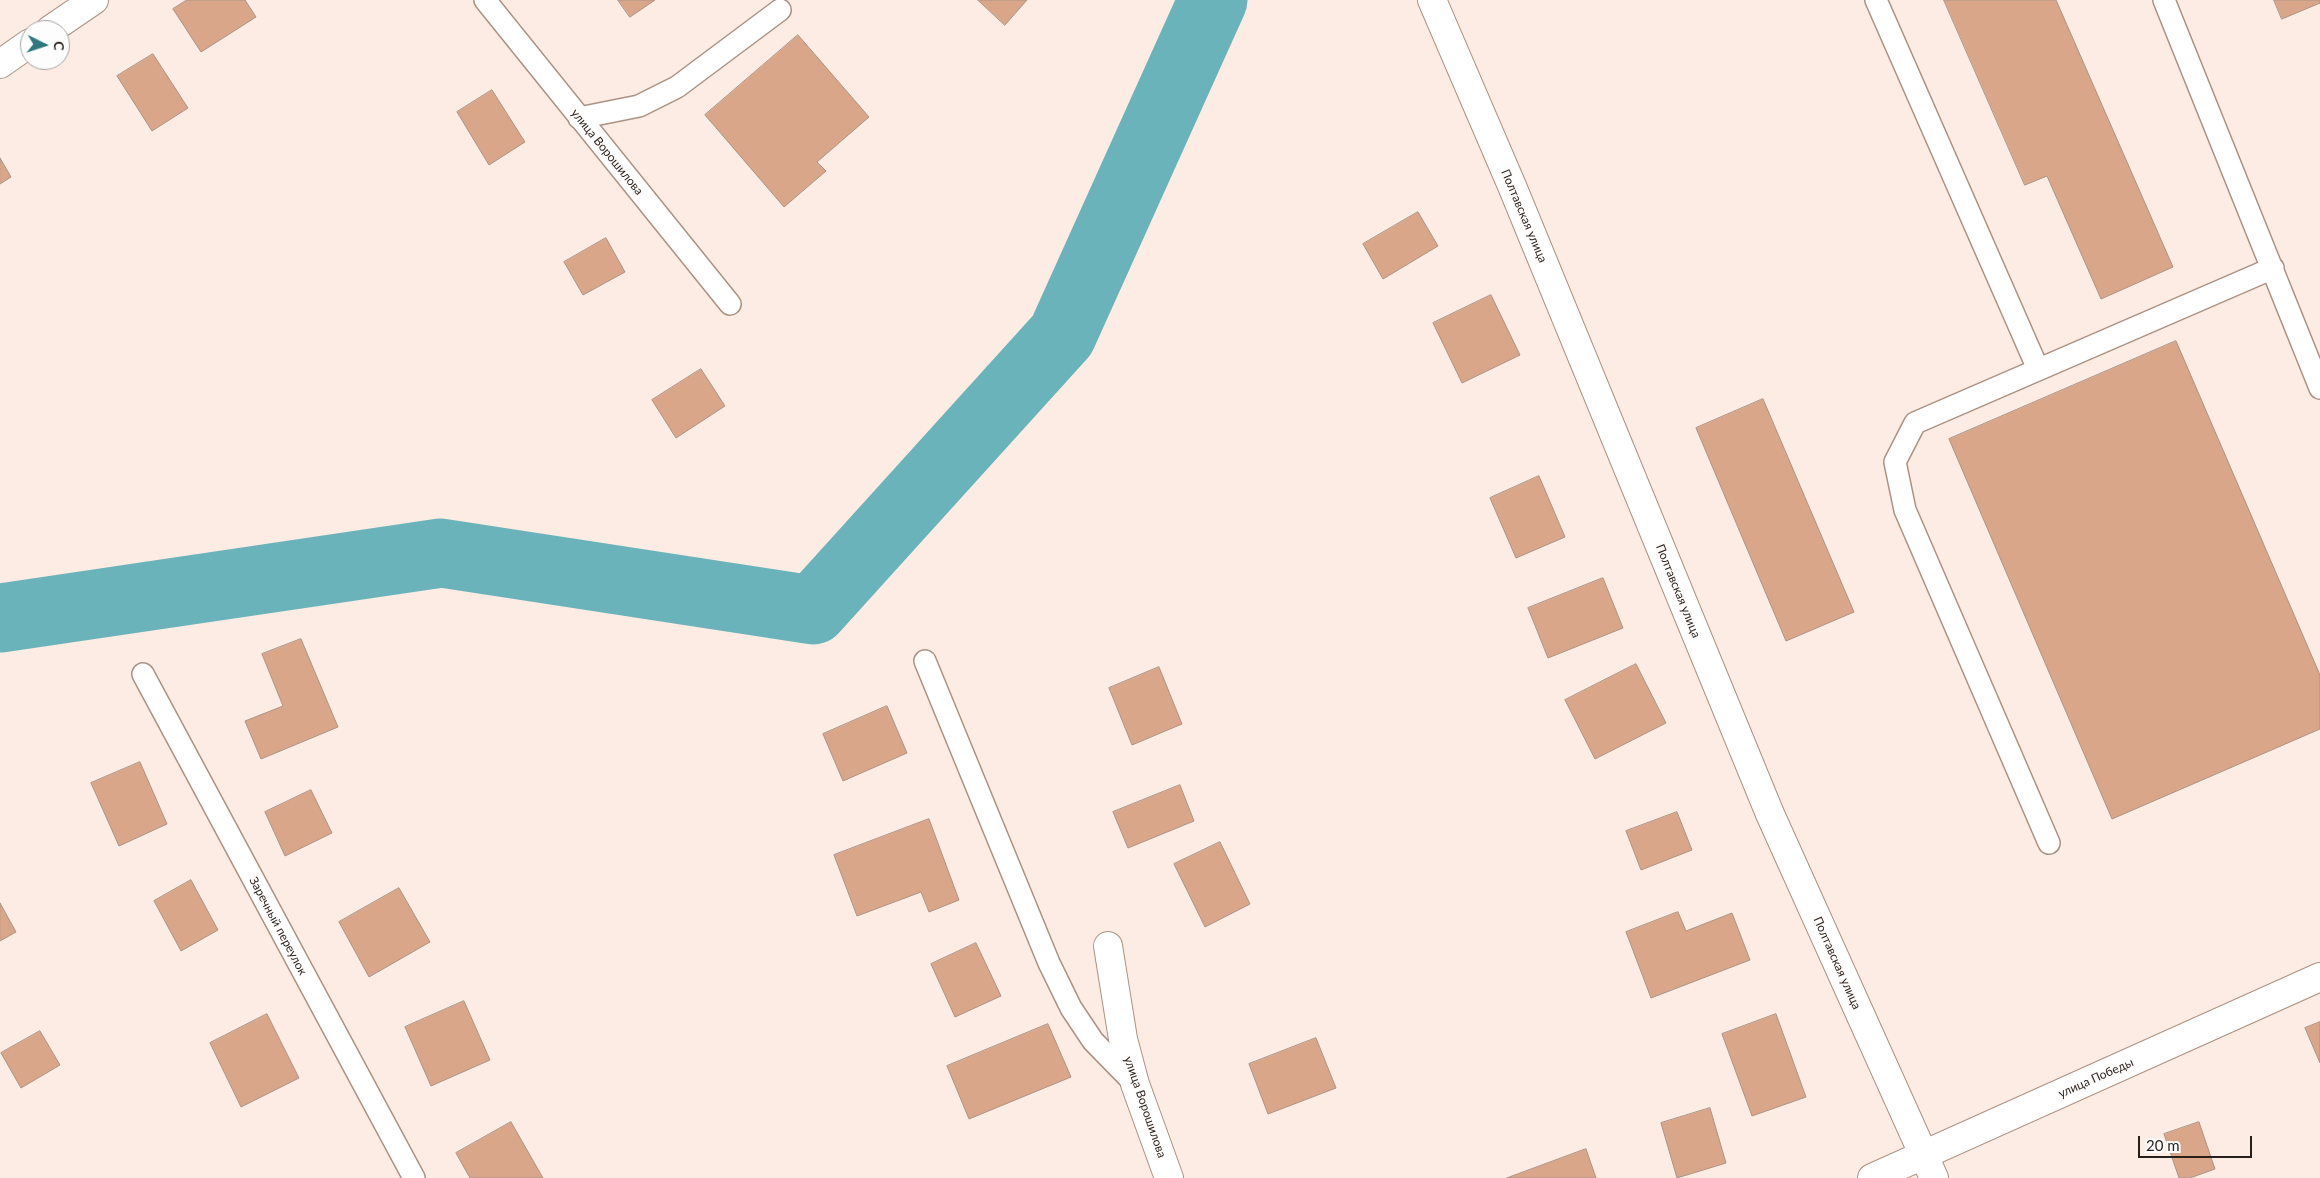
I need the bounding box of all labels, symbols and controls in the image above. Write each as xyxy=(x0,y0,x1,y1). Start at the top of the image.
north arrow xyxy=(20,20,70,70)
text: С xyxy=(51,41,68,51)
street label: улица Ворошилова xyxy=(568,106,646,198)
street label: Полтавская улица xyxy=(1498,167,1550,265)
street label: Полтавская улица xyxy=(1653,542,1703,640)
street label: Заречный переулок xyxy=(246,874,310,978)
street label: Полтавская улица xyxy=(1810,914,1864,1012)
street label: улица Ворошилова xyxy=(1121,1054,1169,1160)
street label: улица Победы xyxy=(2056,1055,2136,1101)
scale bar xyxy=(2140,1126,2254,1158)
text: 20 m xyxy=(2146,1136,2180,1154)

